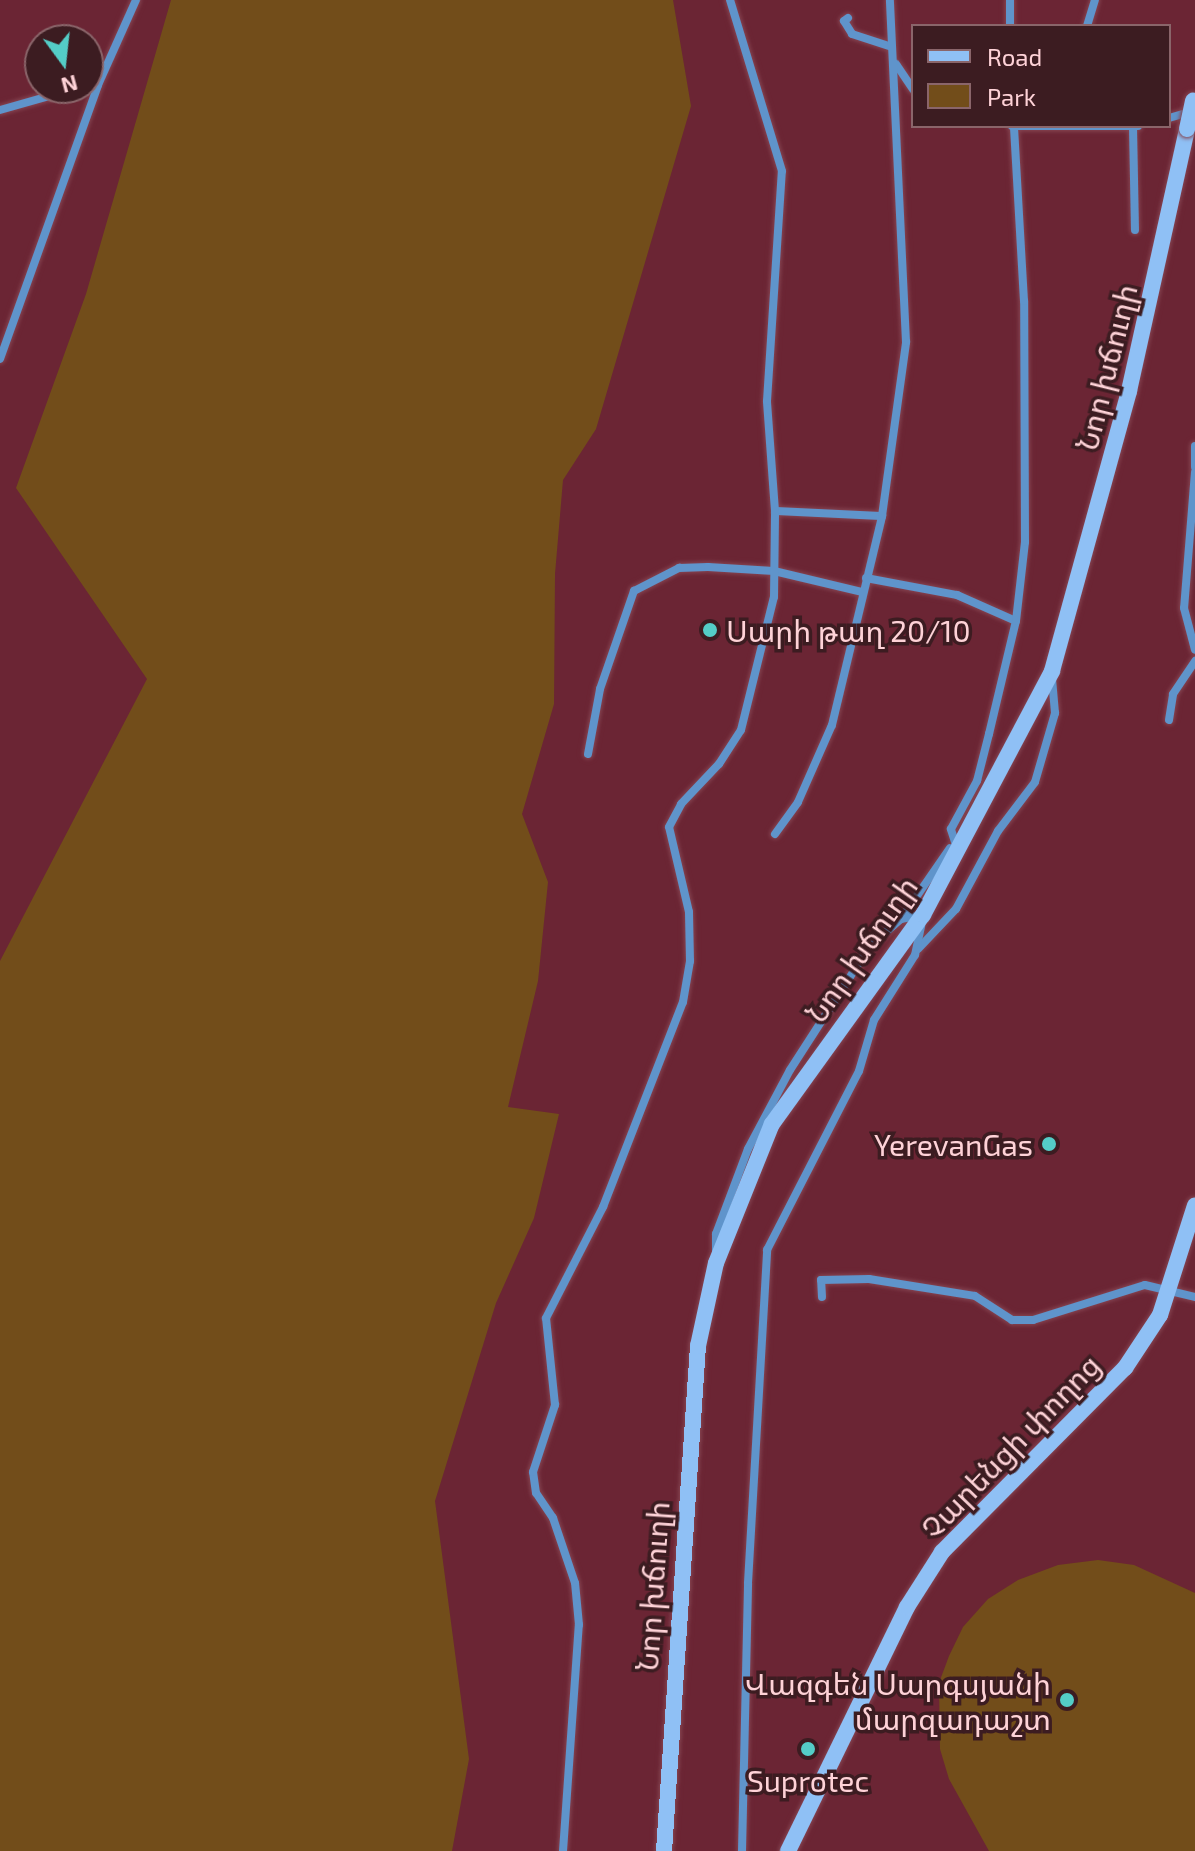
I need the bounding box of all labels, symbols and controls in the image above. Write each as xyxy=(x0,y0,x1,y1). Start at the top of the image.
north arrow xyxy=(24,24,104,104)
legend xyxy=(911,24,1171,128)
text: Road xyxy=(987,42,1042,71)
text: N xyxy=(59,71,81,100)
text: Park xyxy=(987,82,1036,111)
street label: Նոր խճուղի xyxy=(1068,280,1144,454)
place label: Սարի թաղ 20/10 xyxy=(726,612,971,648)
marker: Սարի թաղ 20/10 xyxy=(701,621,719,639)
street label: Նոր խճուղի xyxy=(797,869,925,1029)
place label: YerevanGas xyxy=(874,1126,1033,1162)
marker: YerevanGas xyxy=(1040,1135,1058,1153)
street label: Չարենցի փողոց xyxy=(913,1346,1107,1546)
street label: Նոր խճուղի xyxy=(628,1500,676,1672)
place label: Վազգեն Սարգսյանի մարզադաշտ xyxy=(745,1665,1051,1736)
marker: Վազգեն Սարգսյանի մարզադաշտ xyxy=(1058,1691,1076,1709)
marker: Suprotec xyxy=(799,1740,817,1758)
place label: Suprotec xyxy=(747,1762,869,1798)

